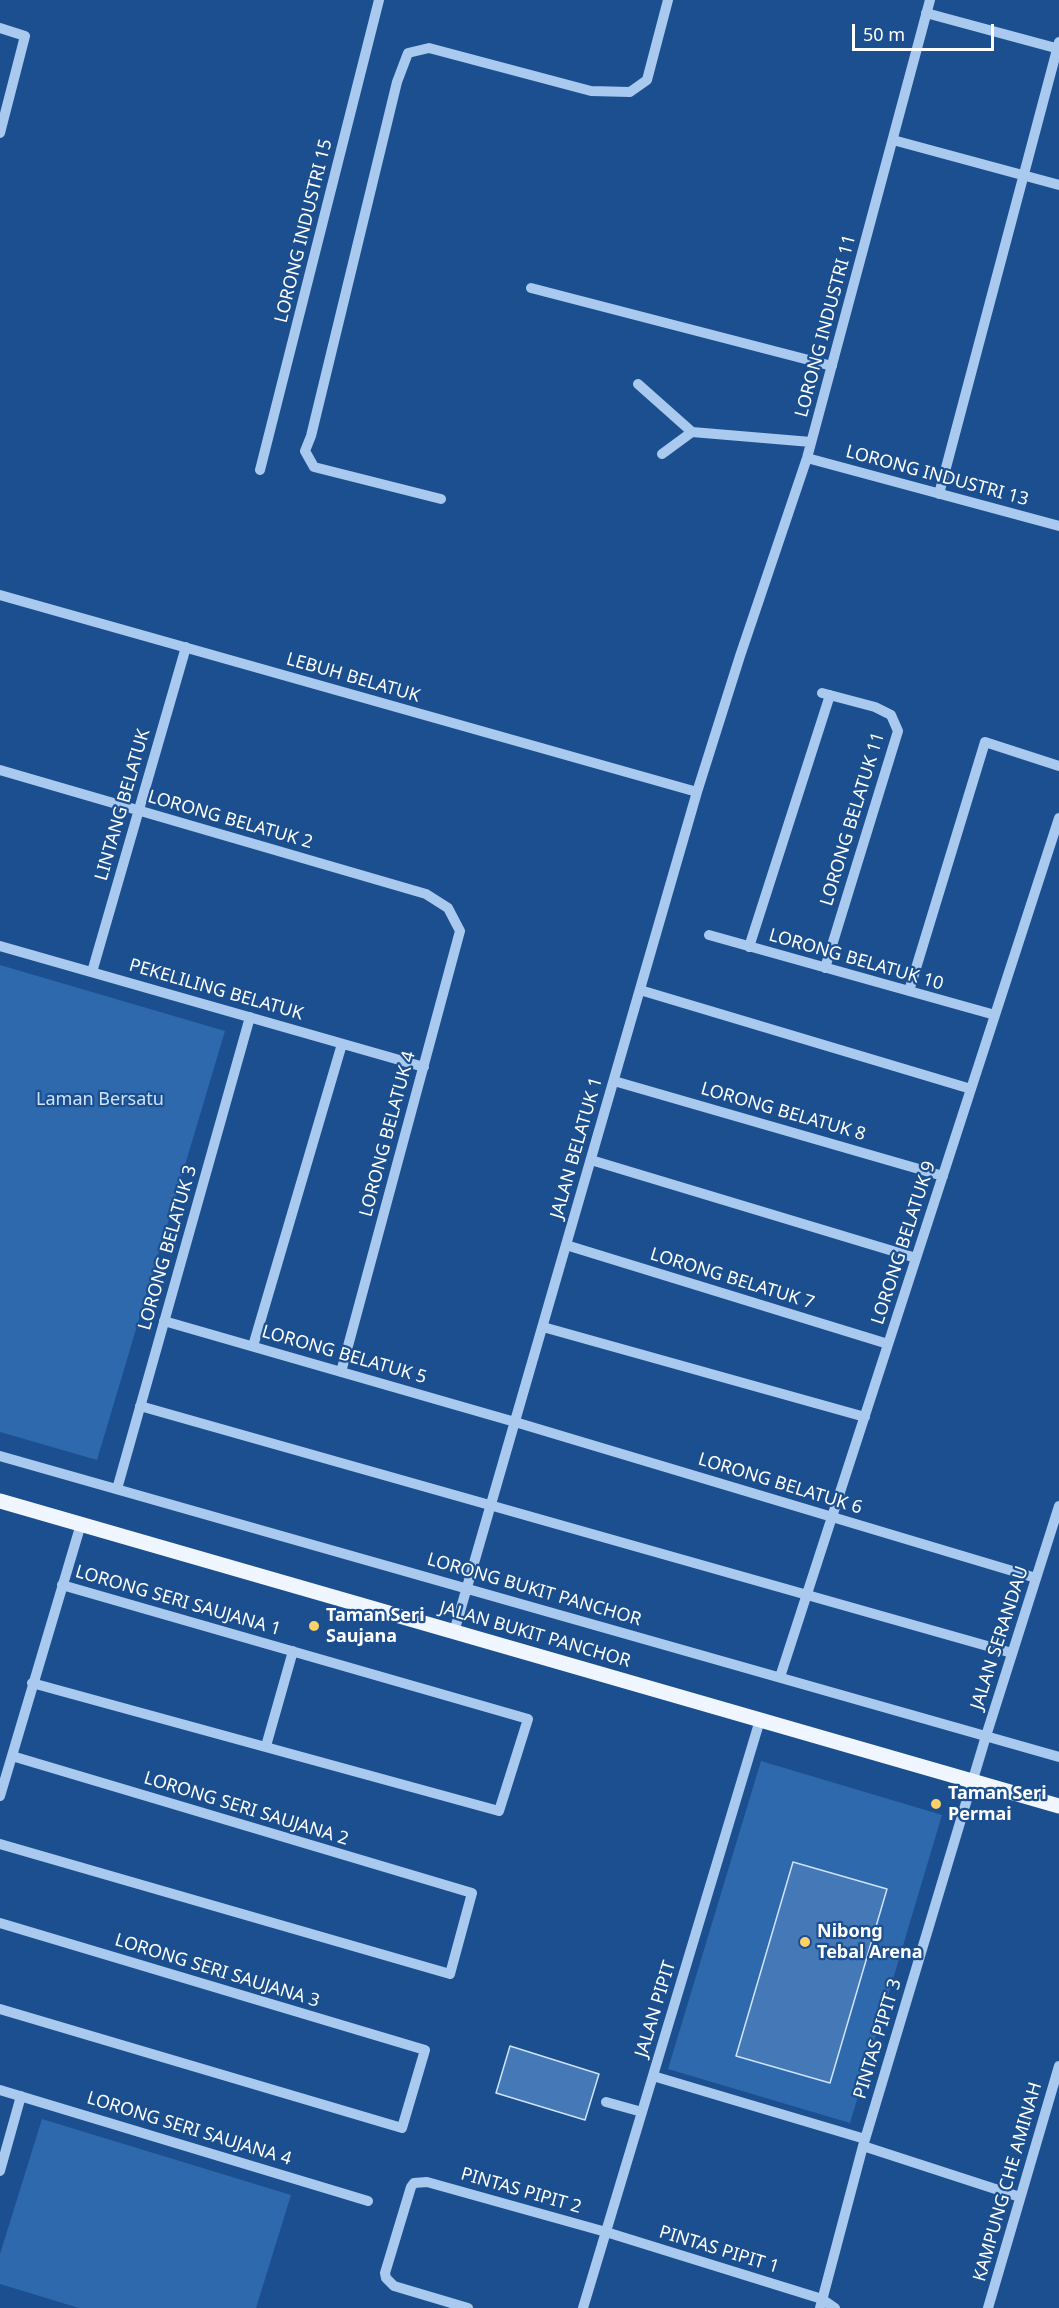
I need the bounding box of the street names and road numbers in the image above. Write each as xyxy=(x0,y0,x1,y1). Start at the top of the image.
street label: LORONG INDUSTRI 15 xyxy=(271,137,337,325)
street label: LORONG INDUSTRI 11 xyxy=(791,232,861,420)
street label: LORONG INDUSTRI 13 xyxy=(843,441,1031,511)
street label: LEBUH BELATUK xyxy=(284,649,422,707)
street label: LINTANG BELATUK xyxy=(91,727,155,883)
street label: LORONG BELATUK 11 xyxy=(816,729,890,909)
street label: LORONG BELATUK 2 xyxy=(145,786,315,854)
street label: LORONG BELATUK 10 xyxy=(766,925,946,995)
street label: PEKELILING BELATUK xyxy=(126,955,306,1025)
street label: LORONG BELATUK 4 xyxy=(356,1049,420,1219)
street label: JALAN BELATUK 1 xyxy=(546,1075,608,1221)
street label: LORONG BELATUK 8 xyxy=(698,1078,868,1146)
street label: LORONG BELATUK 9 xyxy=(867,1159,941,1327)
street label: LORONG BELATUK 3 xyxy=(134,1163,202,1333)
street label: LORONG BELATUK 7 xyxy=(647,1244,817,1314)
street label: LORONG BELATUK 5 xyxy=(259,1321,429,1389)
street label: LORONG BELATUK 6 xyxy=(695,1449,865,1519)
street label: LORONG BUKIT PANCHOR xyxy=(424,1549,644,1631)
street label: LORONG SERI SAUJANA 1 xyxy=(73,1561,283,1641)
street label: JALAN SERANDAU xyxy=(967,1564,1033,1712)
street label: JALAN BUKIT PANCHOR xyxy=(437,1597,633,1673)
street label: LORONG SERI SAUJANA 2 xyxy=(141,1768,351,1850)
street label: LORONG SERI SAUJANA 3 xyxy=(112,1930,322,2012)
street label: JALAN PIPIT xyxy=(631,1958,681,2060)
street label: PINTAS PIPIT 3 xyxy=(849,1976,907,2102)
street label: KAMPUNG CHE AMINAH xyxy=(969,2080,1047,2284)
street label: LORONG SERI SAUJANA 4 xyxy=(84,2088,294,2170)
street label: PINTAS PIPIT 2 xyxy=(458,2163,584,2219)
street label: PINTAS PIPIT 1 xyxy=(656,2221,782,2279)

